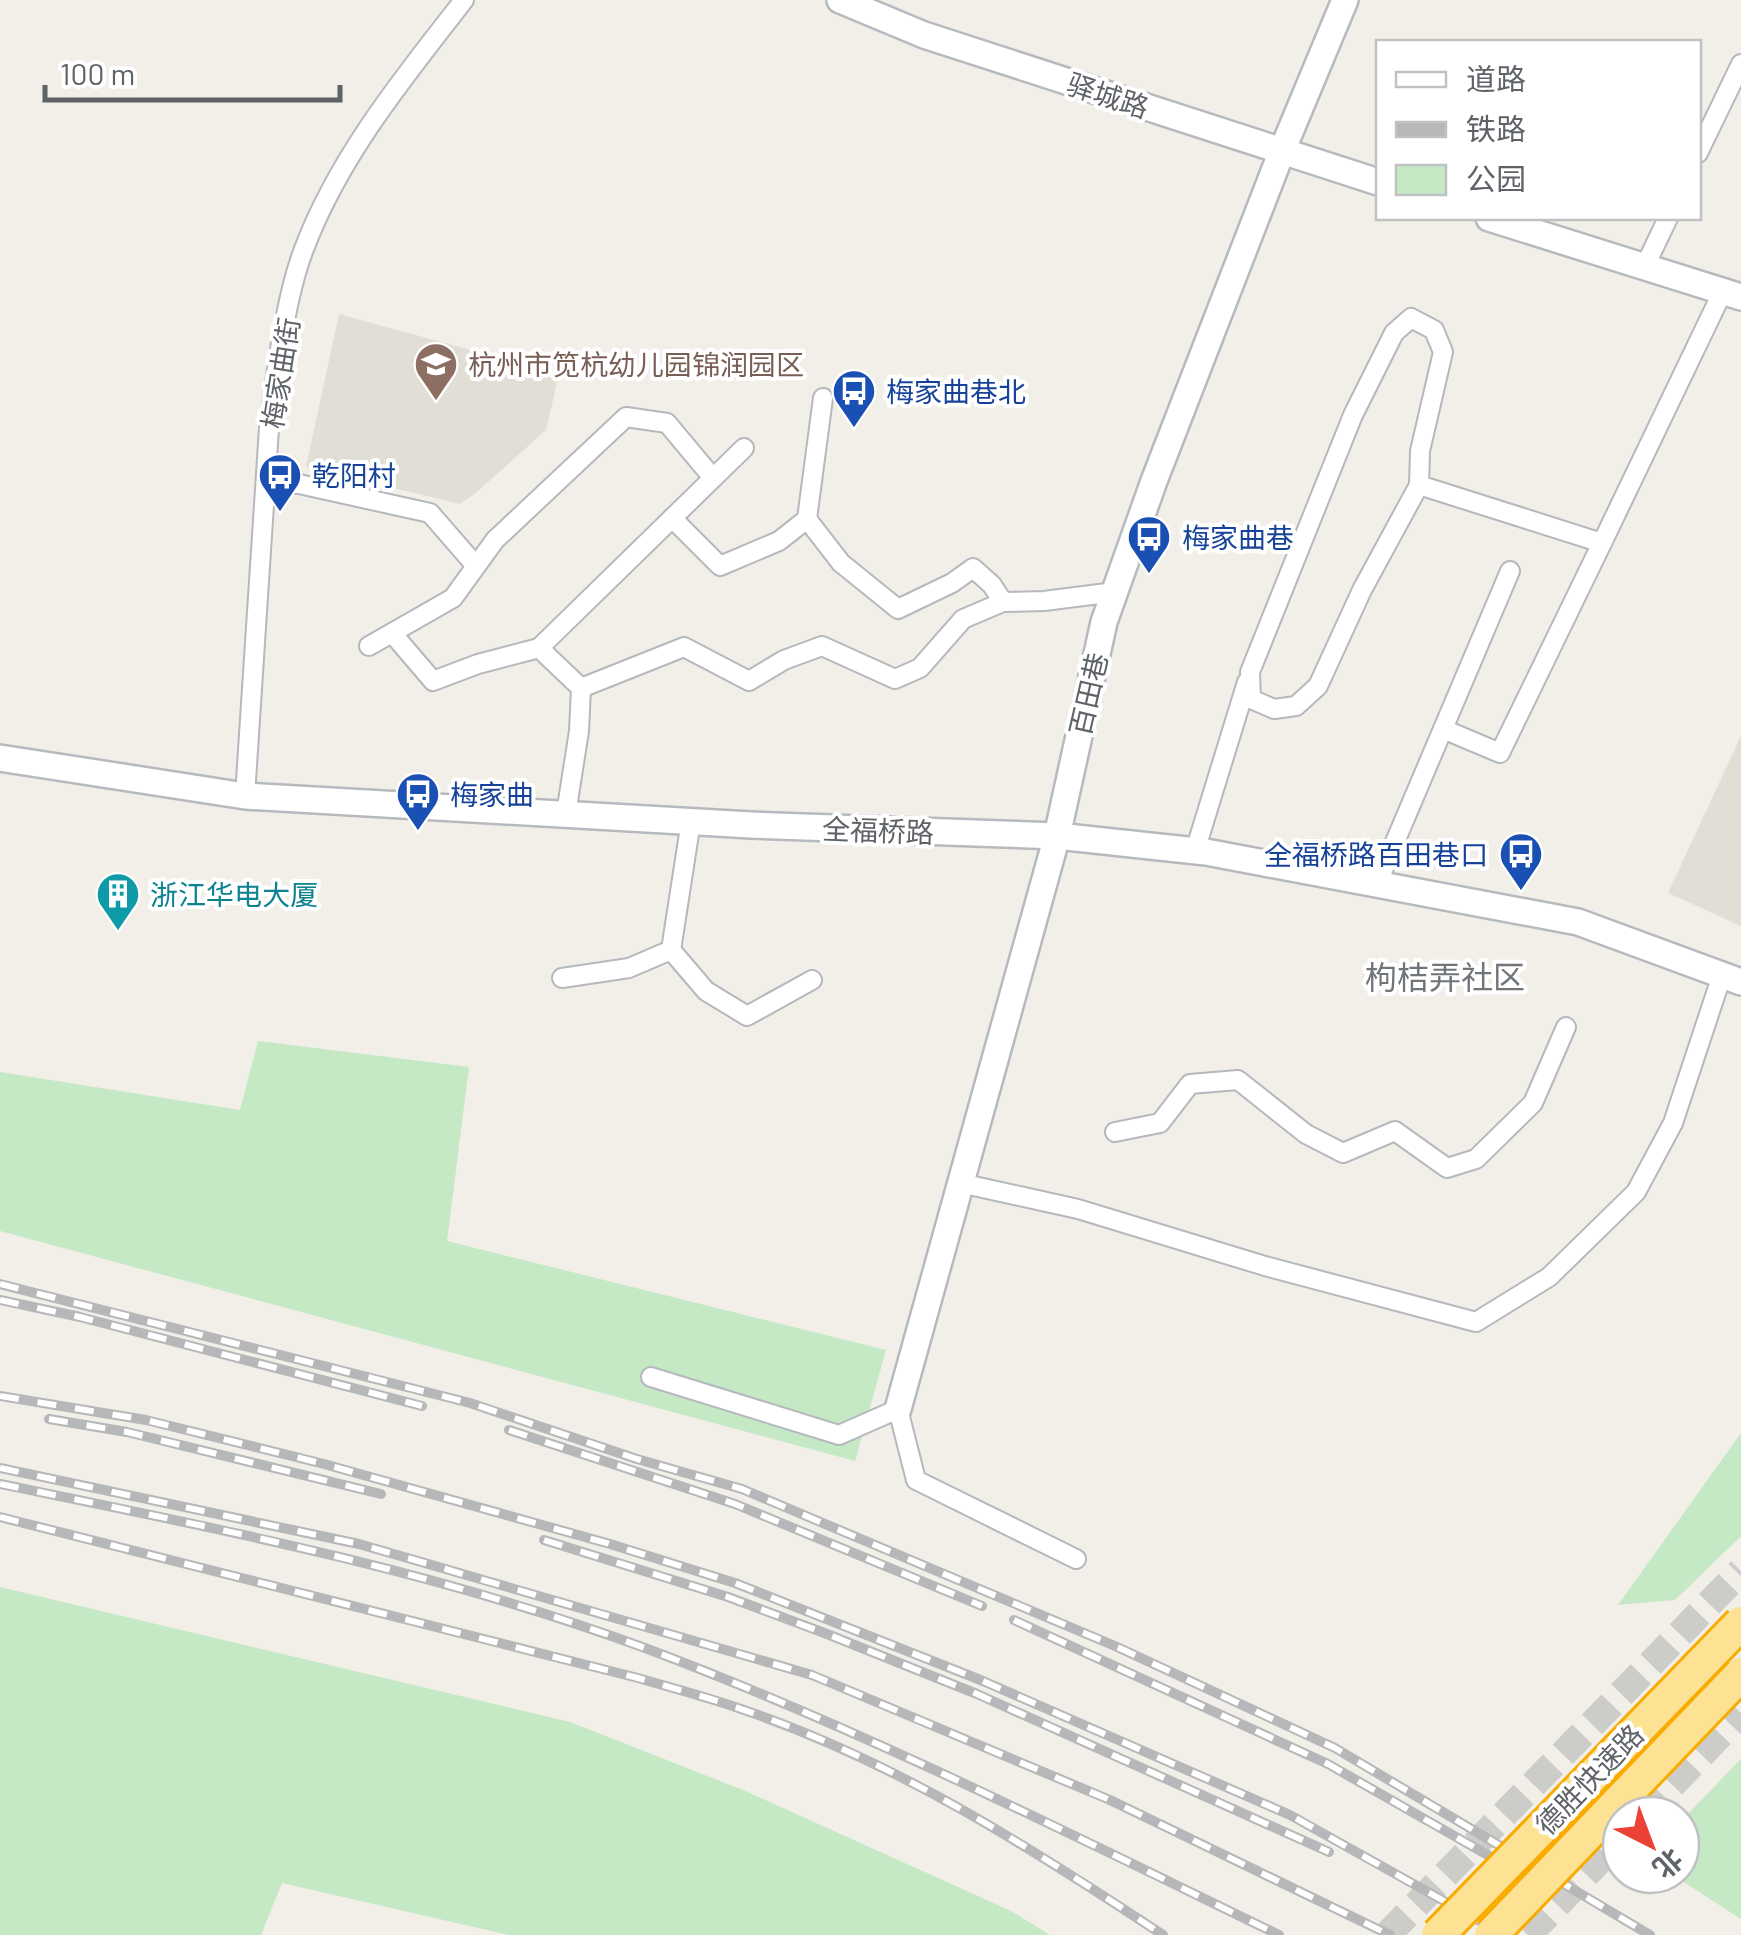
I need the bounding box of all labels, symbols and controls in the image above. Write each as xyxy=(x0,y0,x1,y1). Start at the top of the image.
scale bar xyxy=(45,40,340,102)
legend xyxy=(1376,40,1701,220)
text: 100 m xyxy=(60,55,135,91)
text: 道路 xyxy=(1466,60,1526,96)
street label: 驿城路 xyxy=(1063,66,1153,124)
text: 铁路 xyxy=(1466,110,1526,146)
text: 公园 xyxy=(1466,160,1526,196)
street label: 梅家曲街 xyxy=(254,315,306,431)
school or university icon: 杭州市笕杭幼儿园锦润园区 xyxy=(413,341,459,402)
place label: 杭州市笕杭幼儿园锦润园区 xyxy=(468,347,804,381)
bus stop icon: 梅家曲巷北 xyxy=(831,368,877,429)
place label: 梅家曲巷北 xyxy=(886,374,1026,408)
bus stop icon: 乾阳村 xyxy=(257,452,303,513)
place label: 乾阳村 xyxy=(312,458,396,492)
bus stop icon: 梅家曲巷 xyxy=(1126,514,1172,575)
place label: 梅家曲巷 xyxy=(1182,520,1294,554)
street label: 百田巷 xyxy=(1062,649,1114,739)
bus stop icon: 梅家曲 xyxy=(395,771,441,832)
place label: 梅家曲 xyxy=(450,777,534,811)
street label: 全福桥路 xyxy=(821,811,935,849)
bus stop icon: 全福桥路百田巷口 xyxy=(1498,831,1544,892)
place label: 全福桥路百田巷口 xyxy=(1264,837,1488,871)
building icon: 浙江华电大厦 xyxy=(95,871,141,932)
place label: 浙江华电大厦 xyxy=(150,877,318,911)
district label: 枸桔弄社区 xyxy=(1365,957,1525,995)
street label: 德胜快速路 xyxy=(1528,1717,1650,1841)
north arrow xyxy=(1601,1795,1701,1895)
text: 北 xyxy=(1647,1842,1690,1886)

